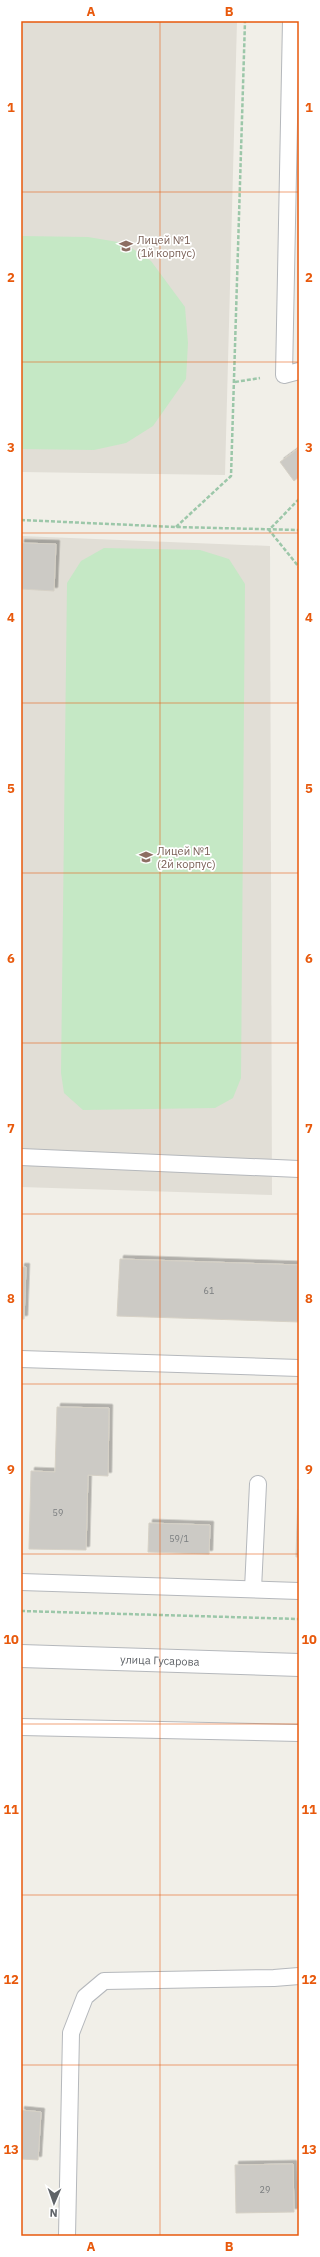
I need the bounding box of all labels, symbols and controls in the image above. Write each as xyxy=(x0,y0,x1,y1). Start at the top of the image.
text: A xyxy=(87,3,96,20)
text: B xyxy=(225,3,234,20)
text: 1 xyxy=(7,99,15,116)
text: 1 xyxy=(305,99,313,116)
place label: Лицей №1 (1й корпус) xyxy=(137,233,196,260)
school or university icon: Лицей №1 (1й корпус) xyxy=(118,238,134,254)
text: 2 xyxy=(7,269,15,286)
text: 2 xyxy=(305,269,313,286)
text: 3 xyxy=(7,439,15,456)
text: 3 xyxy=(305,439,313,456)
text: 4 xyxy=(7,609,15,626)
text: 4 xyxy=(305,609,313,626)
text: 5 xyxy=(7,780,15,797)
text: 5 xyxy=(305,780,313,797)
place label: Лицей №1 (2й корпус) xyxy=(157,844,216,871)
school or university icon: Лицей №1 (2й корпус) xyxy=(138,849,154,865)
text: 6 xyxy=(7,950,15,967)
text: 6 xyxy=(305,950,313,967)
text: 7 xyxy=(7,1120,15,1137)
text: 7 xyxy=(305,1120,313,1137)
house number: 61 xyxy=(204,1285,214,1296)
text: 8 xyxy=(7,1290,15,1307)
text: 8 xyxy=(305,1290,313,1307)
text: 9 xyxy=(7,1461,15,1478)
text: 9 xyxy=(305,1461,313,1478)
house number: 59 xyxy=(53,1507,63,1518)
house number: 59/1 xyxy=(169,1533,189,1544)
text: 10 xyxy=(3,1631,19,1648)
text: 10 xyxy=(301,1631,317,1648)
street label: улица Гусарова xyxy=(120,1652,200,1669)
text: 11 xyxy=(3,1801,19,1818)
text: 11 xyxy=(301,1801,317,1818)
text: 12 xyxy=(3,1971,19,1988)
text: 12 xyxy=(301,1971,317,1988)
text: 13 xyxy=(3,2141,19,2158)
text: 13 xyxy=(301,2141,317,2158)
north arrow xyxy=(34,2183,74,2223)
house number: 29 xyxy=(260,2184,270,2195)
text: N xyxy=(49,2206,58,2220)
text: A xyxy=(87,2238,96,2255)
text: B xyxy=(225,2238,234,2255)

